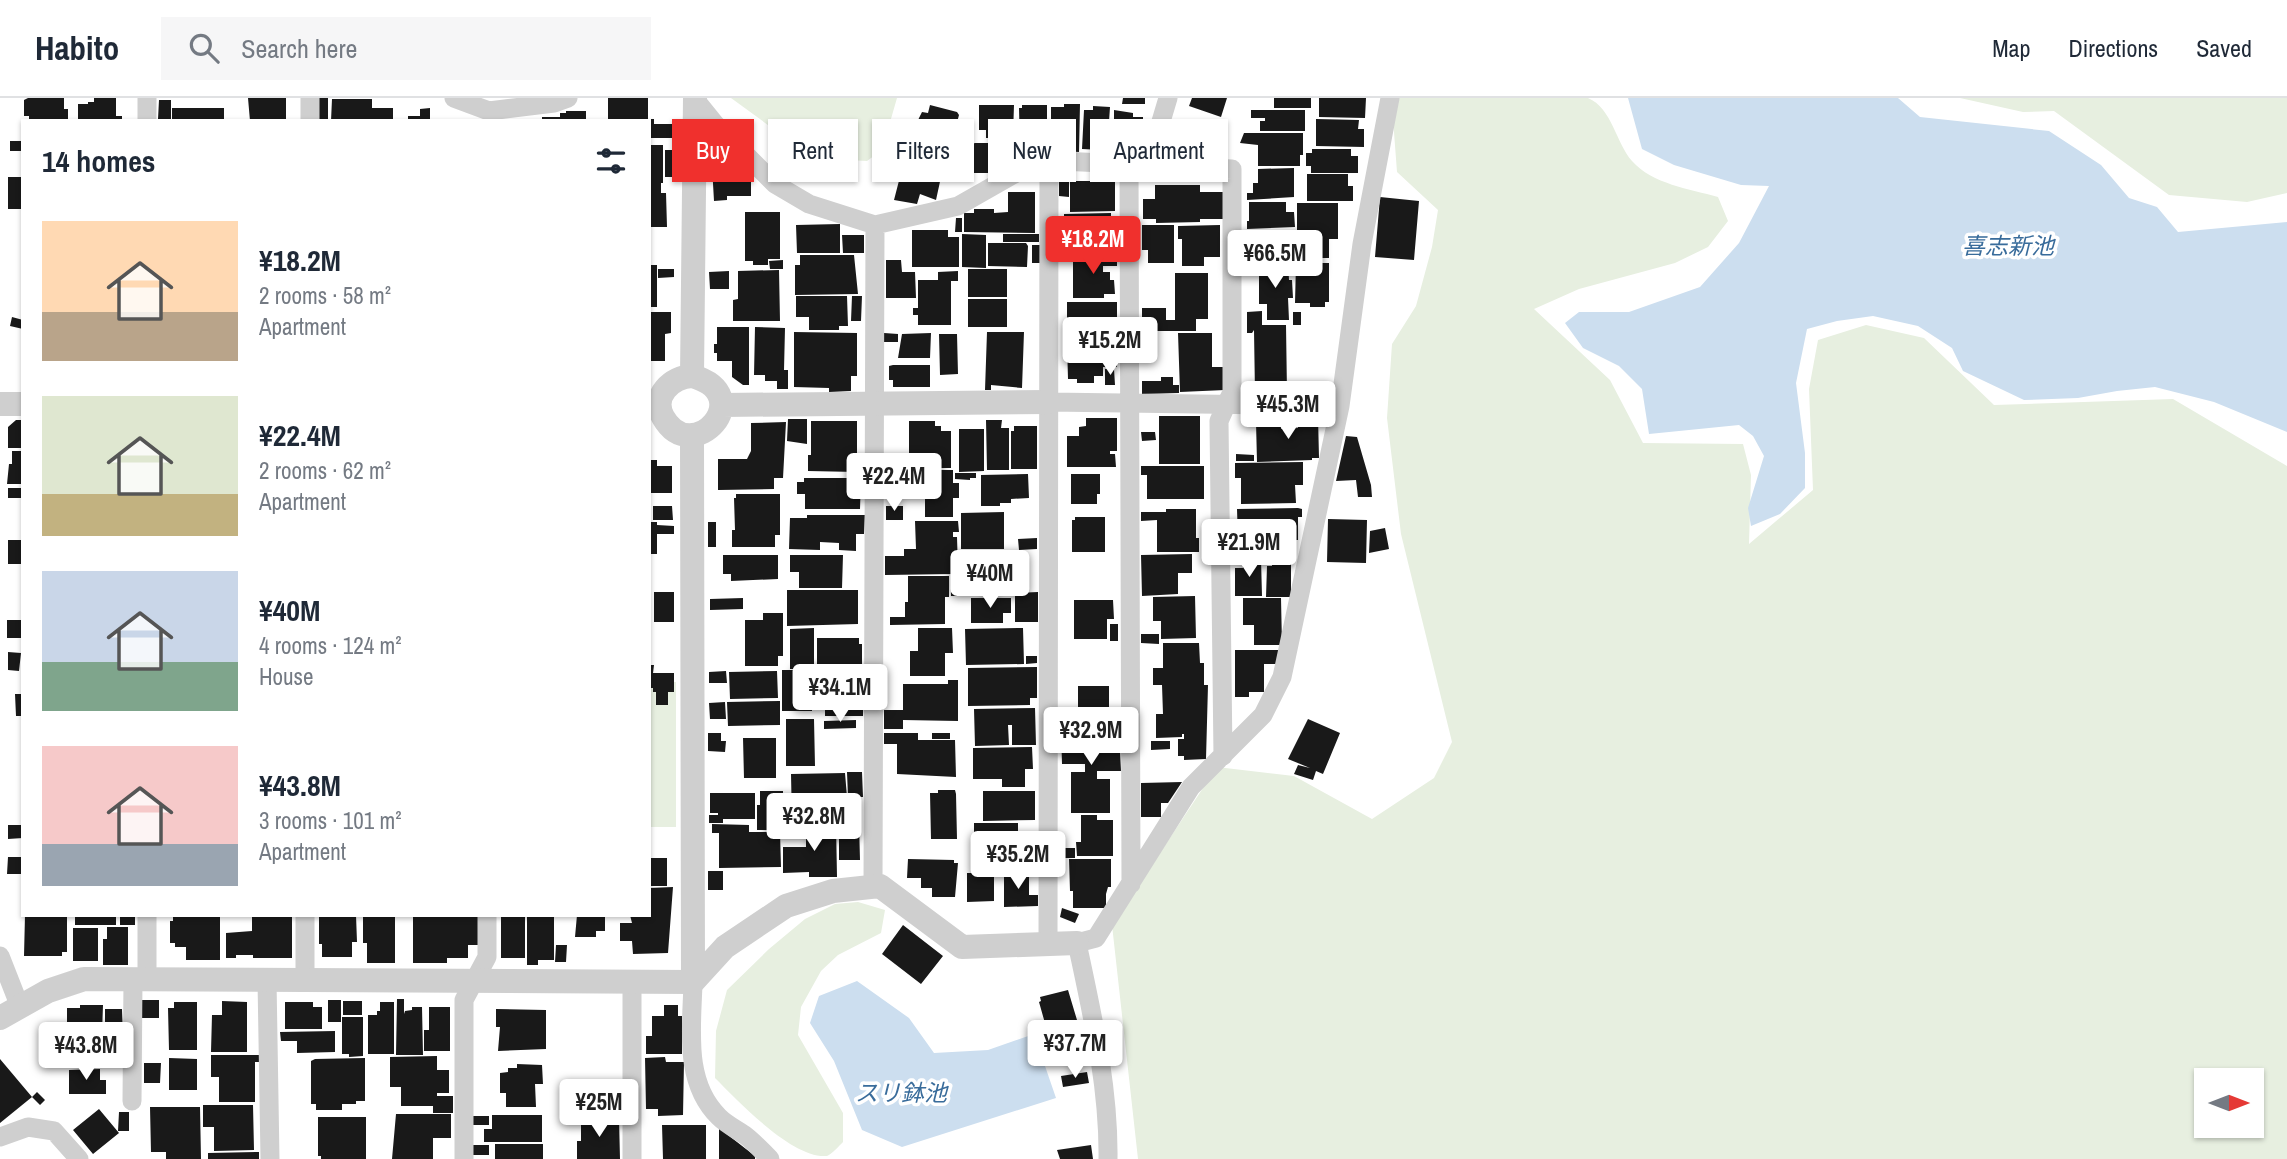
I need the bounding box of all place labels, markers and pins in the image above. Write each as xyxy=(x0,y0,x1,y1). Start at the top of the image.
pin: ¥18.2M xyxy=(1036,216,1150,276)
pin: ¥66.5M xyxy=(1218,230,1332,290)
pin: ¥15.2M xyxy=(1053,317,1167,377)
pin: ¥45.3M xyxy=(1231,382,1345,441)
pin: ¥22.4M xyxy=(837,454,951,513)
pin: ¥21.9M xyxy=(1192,519,1306,579)
pin: ¥40M xyxy=(949,550,1031,610)
pin: ¥34.1M xyxy=(783,664,897,724)
pin: ¥32.9M xyxy=(1034,708,1148,767)
pin: ¥32.8M xyxy=(757,794,871,853)
pin: ¥35.2M xyxy=(961,832,1075,891)
pin: ¥37.7M xyxy=(1018,1020,1132,1080)
pin: ¥43.8M xyxy=(29,1023,143,1082)
pin: ¥25M xyxy=(558,1080,640,1139)

